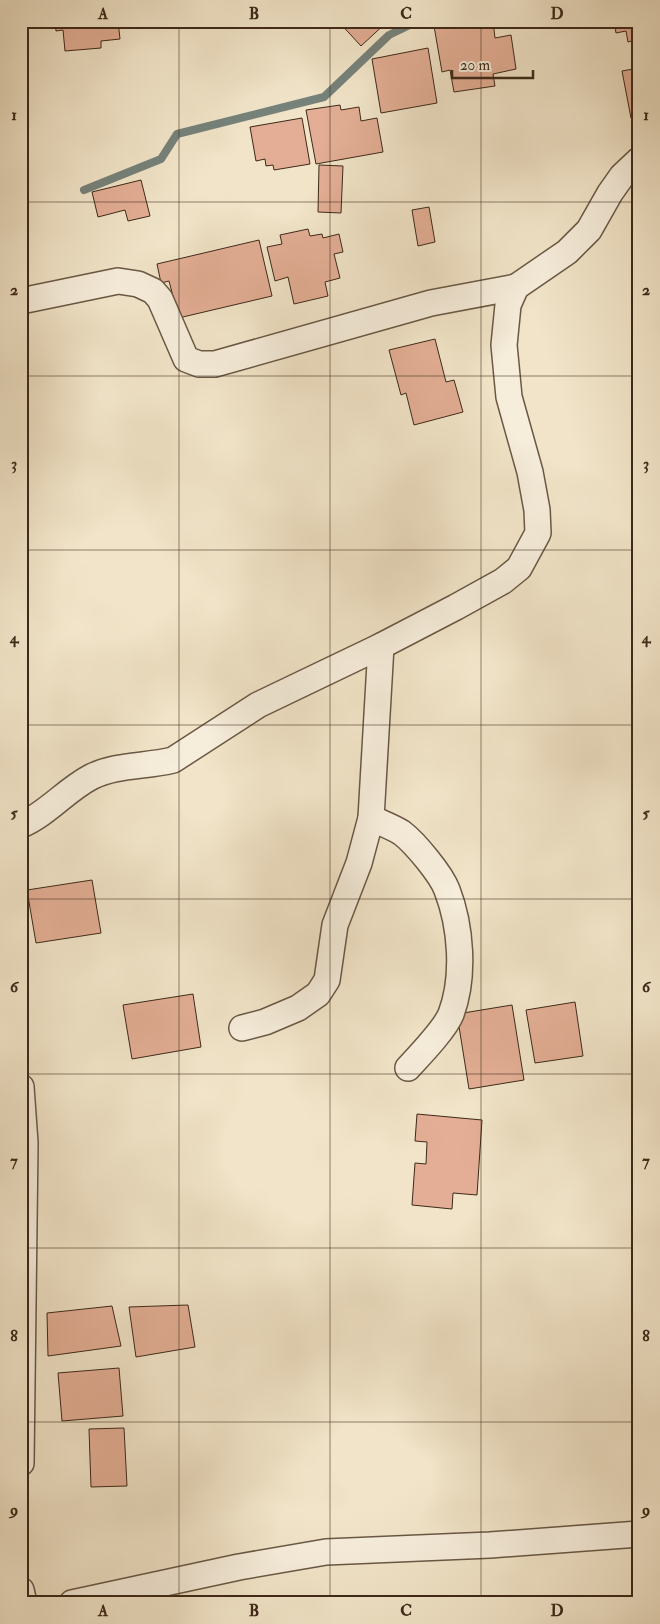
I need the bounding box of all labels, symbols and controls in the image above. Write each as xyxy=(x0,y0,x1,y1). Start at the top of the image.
text: A xyxy=(97,4,109,24)
text: B xyxy=(249,4,259,24)
text: C xyxy=(400,4,412,24)
text: D xyxy=(550,4,564,24)
scale bar xyxy=(452,48,534,80)
text: 20 m xyxy=(460,56,490,75)
text: 1 xyxy=(11,105,17,125)
text: 1 xyxy=(643,105,649,125)
text: 2 xyxy=(10,280,18,300)
text: 2 xyxy=(642,280,650,300)
text: 3 xyxy=(11,454,17,474)
text: 3 xyxy=(643,454,649,474)
text: 4 xyxy=(9,628,20,648)
text: 4 xyxy=(641,628,652,648)
text: 5 xyxy=(10,803,18,823)
text: 5 xyxy=(642,803,650,823)
text: 6 xyxy=(10,977,20,997)
text: 6 xyxy=(642,977,652,997)
text: 7 xyxy=(10,1151,18,1171)
text: 7 xyxy=(642,1151,650,1171)
text: 8 xyxy=(10,1326,18,1346)
text: 8 xyxy=(642,1326,650,1346)
text: 9 xyxy=(8,1500,18,1520)
text: 9 xyxy=(640,1500,650,1520)
text: A xyxy=(97,1601,109,1621)
text: B xyxy=(249,1601,259,1621)
text: C xyxy=(400,1601,412,1621)
text: D xyxy=(550,1601,564,1621)

